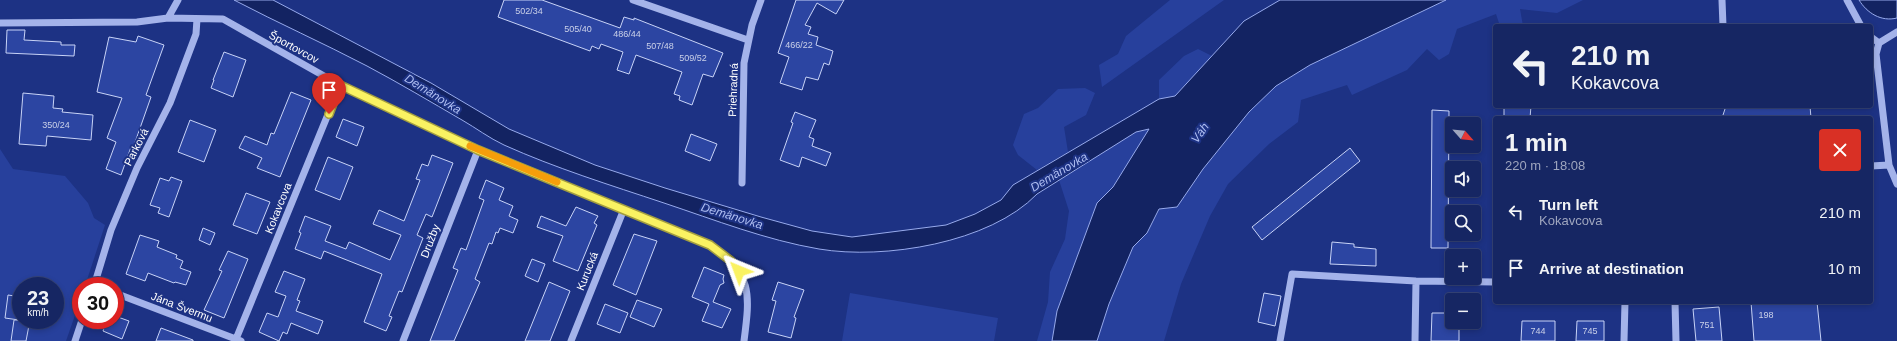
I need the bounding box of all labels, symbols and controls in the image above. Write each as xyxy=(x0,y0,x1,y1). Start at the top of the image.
house number: 502/34 xyxy=(515,6,543,16)
house number: 505/40 xyxy=(564,24,592,34)
street label: Športovcov xyxy=(267,28,321,66)
house number: 486/44 xyxy=(613,29,641,39)
house number: 466/22 xyxy=(785,40,813,50)
icon: left xyxy=(1505,40,1557,92)
text: 210 m xyxy=(1571,40,1650,71)
house number: 507/48 xyxy=(646,41,674,51)
house number: 509/52 xyxy=(679,53,707,63)
street label: Priehradná xyxy=(726,62,740,117)
water label: Demänovka xyxy=(402,71,464,117)
pin xyxy=(312,73,346,114)
text: Kokavcova xyxy=(1571,73,1659,93)
icon: arrive xyxy=(318,79,340,101)
north arrow xyxy=(1445,117,1481,153)
map controls xyxy=(1445,117,1481,329)
house number: 350/24 xyxy=(42,120,70,130)
water label: Váh xyxy=(1188,120,1212,146)
street label: Parková xyxy=(121,126,151,168)
text: 1 min xyxy=(1505,129,1568,156)
button: close xyxy=(1819,129,1861,171)
water label: Demänovka xyxy=(1028,149,1090,194)
text: 220 m · 18:08 xyxy=(1505,158,1585,173)
button: sound xyxy=(1445,161,1481,197)
street label: Kokavcova xyxy=(262,180,294,235)
text: Turn left xyxy=(1539,196,1598,213)
water label: Demänovka xyxy=(699,200,765,232)
icon: left xyxy=(1505,201,1527,223)
text: 210 m xyxy=(1819,204,1861,221)
button: search xyxy=(1445,205,1481,241)
text: Kokavcova xyxy=(1539,213,1603,228)
street label: Družby xyxy=(418,222,442,259)
street label: Kurucká xyxy=(574,249,600,292)
button: + xyxy=(1445,249,1481,285)
position arrow xyxy=(718,250,760,292)
icon: arrive xyxy=(1505,257,1527,279)
text: Arrive at destination xyxy=(1539,260,1684,277)
text: 10 m xyxy=(1828,260,1861,277)
speed limit sign: 30 xyxy=(72,277,124,329)
text: 23 xyxy=(27,287,49,309)
street label: Jána Švermu xyxy=(150,290,214,324)
button: − xyxy=(1445,293,1481,329)
text: km/h xyxy=(27,307,49,318)
house number: 198 xyxy=(1758,310,1774,320)
house number: 751 xyxy=(1699,320,1715,330)
house number: 744 xyxy=(1530,326,1546,336)
house number: 745 xyxy=(1582,326,1598,336)

